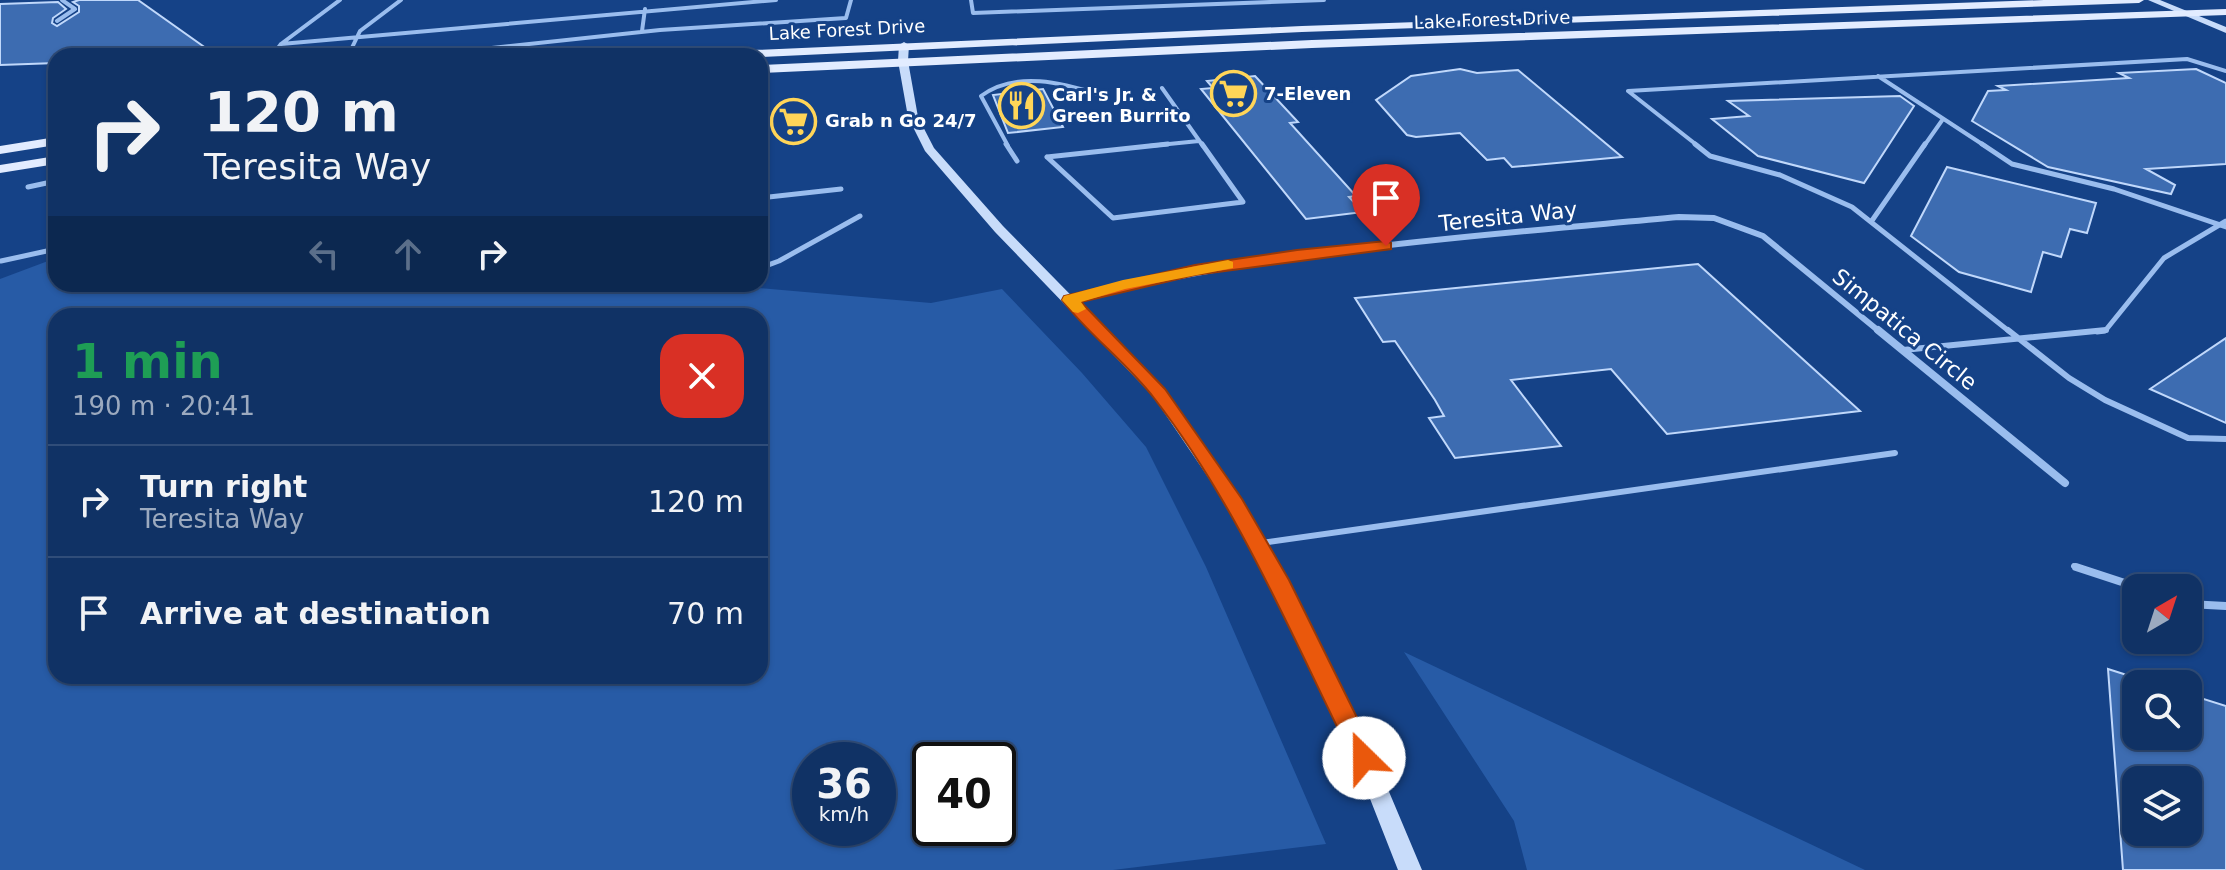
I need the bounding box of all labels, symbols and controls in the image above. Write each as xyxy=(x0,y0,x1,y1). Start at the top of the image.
street label: Lake Forest Drive xyxy=(1413,6,1571,33)
street label: Lake Forest Drive xyxy=(768,15,926,44)
supermarket icon: 7-Eleven xyxy=(1209,70,1257,118)
text: 120 m xyxy=(204,79,399,144)
icon: right xyxy=(72,80,176,184)
restaurant icon: Carl's Jr. & Green Burrito xyxy=(997,81,1045,129)
place label: 7-Eleven xyxy=(1264,83,1351,104)
place label: Carl's Jr. & Green Burrito xyxy=(1052,84,1191,126)
supermarket icon: Grab n Go 24/7 xyxy=(770,97,818,145)
place label: Grab n Go 24/7 xyxy=(825,110,977,131)
text: Teresita Way xyxy=(204,146,431,187)
pin xyxy=(1352,164,1420,246)
icon: arrive xyxy=(1364,176,1408,220)
street label: Teresita Way xyxy=(1437,197,1578,236)
icon: left xyxy=(302,232,346,276)
icon: ahead xyxy=(386,232,430,276)
icon: right xyxy=(470,232,514,276)
street label: Simpatica Circle xyxy=(1828,264,1982,395)
text: 1 min xyxy=(72,333,223,389)
button: close xyxy=(660,334,744,418)
text: 190 m · 20:41 xyxy=(72,391,255,421)
text: Turn right xyxy=(140,469,307,504)
icon: right xyxy=(72,479,116,523)
text: 120 m xyxy=(648,484,744,519)
text: Teresita Way xyxy=(140,504,304,534)
north arrow xyxy=(2122,574,2202,654)
map controls xyxy=(2122,574,2202,846)
icon: arrive xyxy=(72,591,116,635)
text: Arrive at destination xyxy=(140,596,491,631)
text: 70 m xyxy=(667,596,744,631)
button: search xyxy=(2122,670,2202,750)
position arrow xyxy=(1322,716,1406,800)
speed limit sign: 40 xyxy=(912,742,1016,846)
text: 36 xyxy=(816,761,872,807)
button: layers xyxy=(2122,766,2202,846)
text: km/h xyxy=(819,802,869,826)

